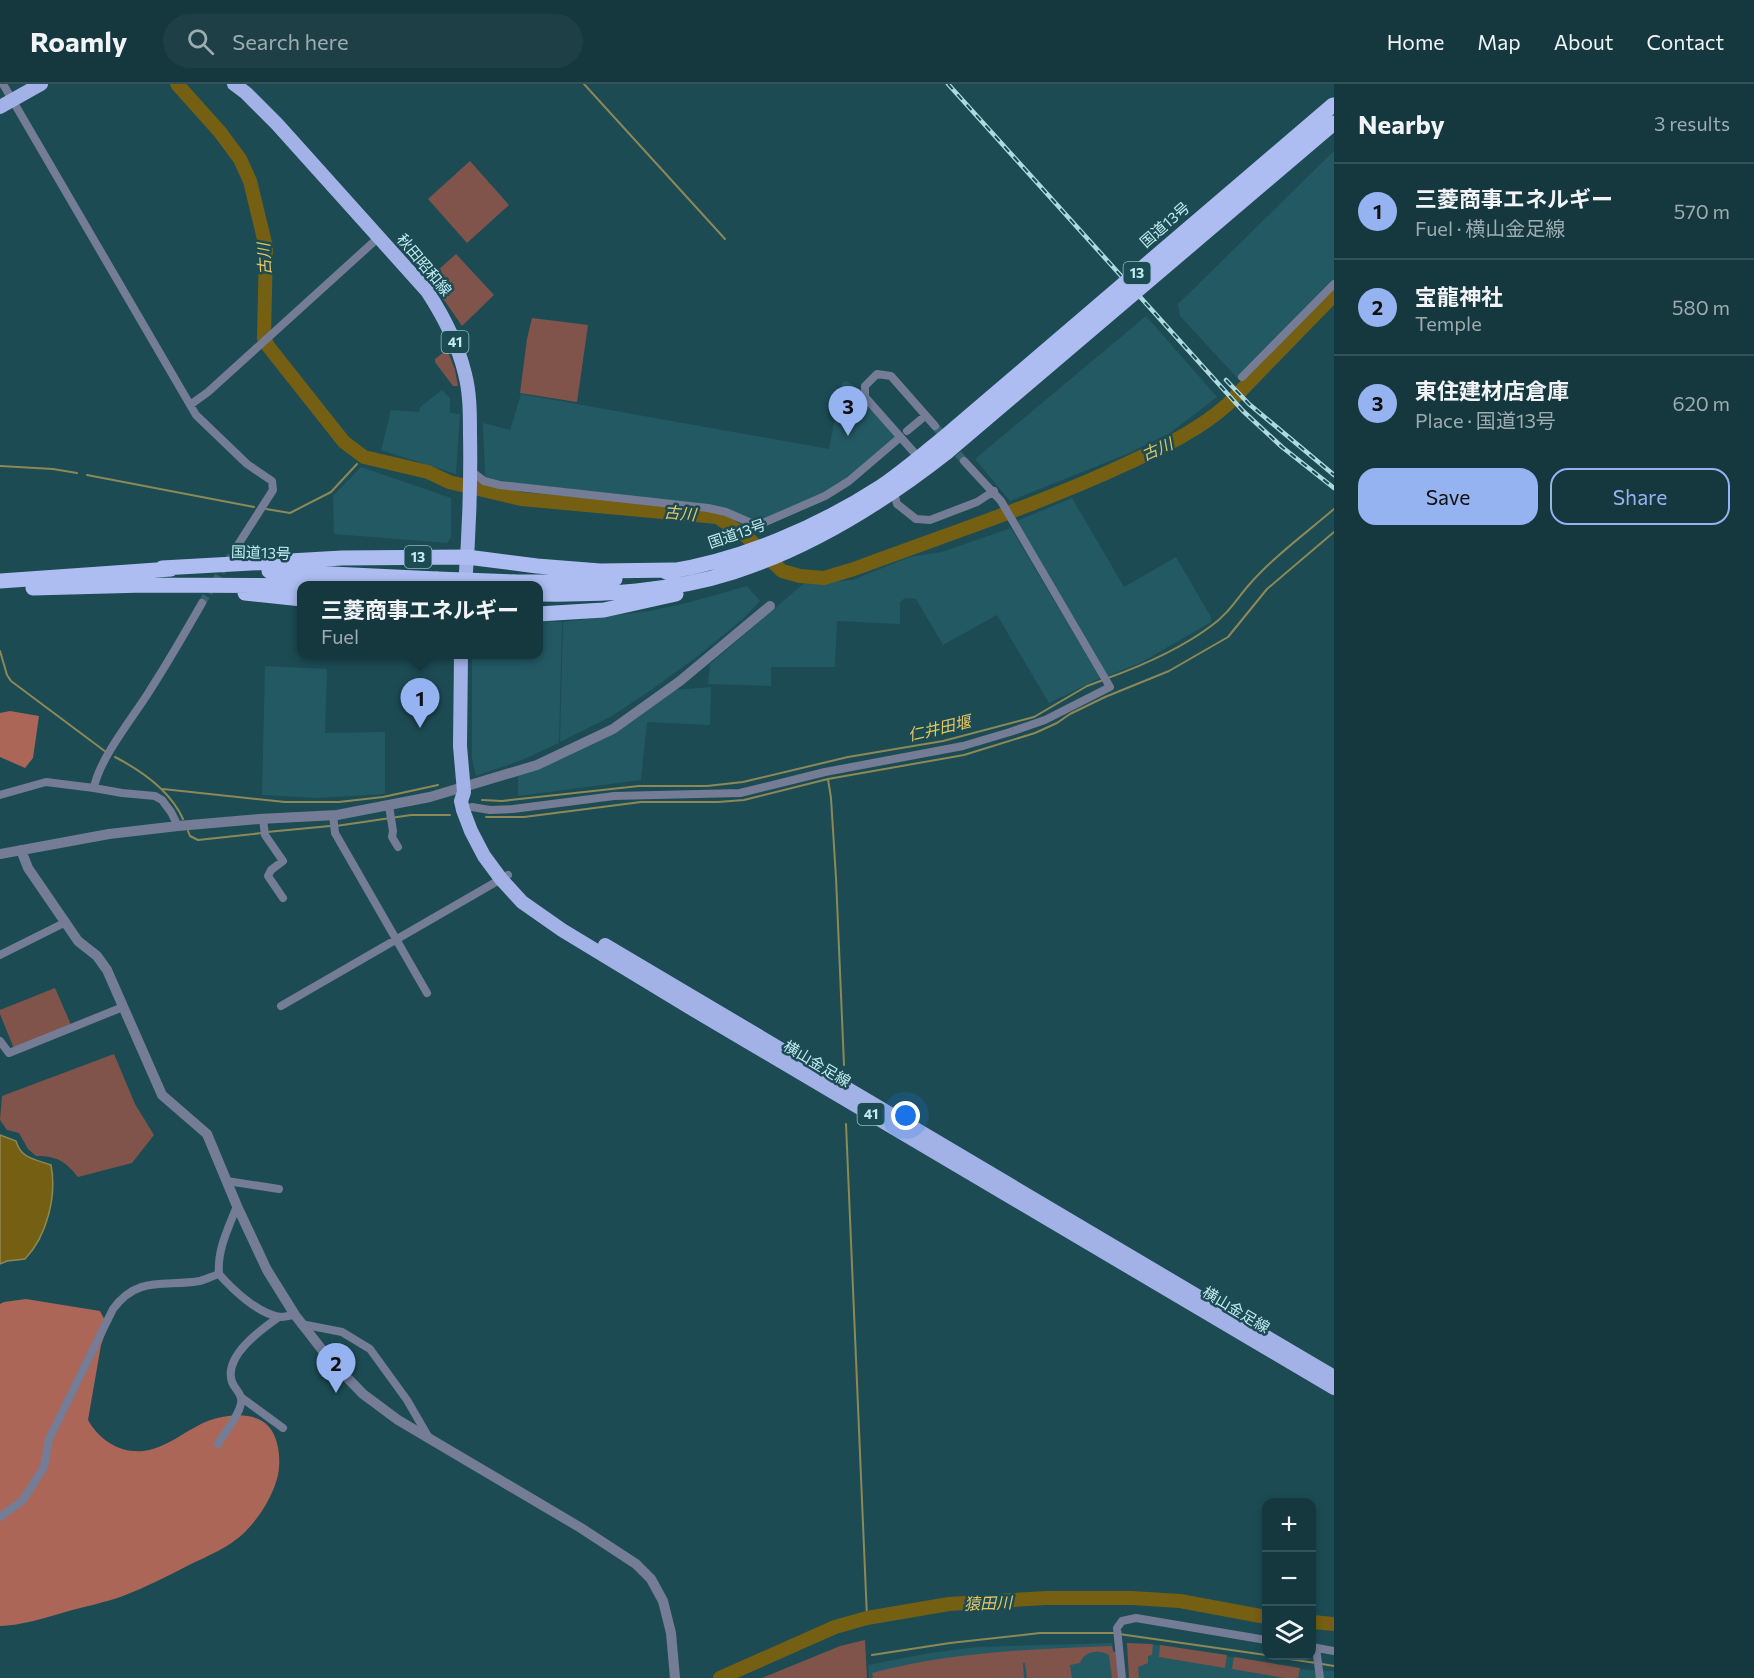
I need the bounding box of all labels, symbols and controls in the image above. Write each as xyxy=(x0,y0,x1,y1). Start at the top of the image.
search box xyxy=(163,14,583,68)
text: Roamly xyxy=(30,24,127,58)
icon: search xyxy=(184,25,217,58)
text: Search here xyxy=(232,28,349,55)
text: Home xyxy=(1387,29,1444,54)
text: Map xyxy=(1477,29,1521,54)
text: About xyxy=(1554,29,1613,54)
text: Contact xyxy=(1646,29,1724,54)
text: Nearby xyxy=(1358,108,1445,139)
text: 3 results xyxy=(1654,111,1730,135)
text: 三菱商事エネルギー xyxy=(1415,185,1613,212)
street label: 国道13号 xyxy=(1136,198,1193,251)
text: 1 xyxy=(1373,199,1382,223)
text: 570 m xyxy=(1674,199,1730,223)
text: Fuel · 横山金足線 xyxy=(1415,216,1565,240)
street label: 秋田昭和線 xyxy=(394,230,456,299)
water label: 古川 xyxy=(253,241,274,276)
road number: 13 xyxy=(1124,262,1150,284)
text: 宝龍神社 xyxy=(1415,283,1503,310)
text: 2 xyxy=(1372,295,1383,319)
text: 580 m xyxy=(1672,295,1730,319)
text: Temple xyxy=(1415,311,1482,335)
road number: 41 xyxy=(442,331,468,353)
text: 東住建材店倉庫 xyxy=(1415,377,1569,404)
pin: 3 xyxy=(828,386,868,436)
text: 3 xyxy=(1372,391,1383,415)
text: 620 m xyxy=(1673,391,1730,415)
text: Place · 国道13号 xyxy=(1415,408,1556,432)
water label: 古川 xyxy=(1138,433,1177,464)
button: Save xyxy=(1358,468,1538,525)
button: Share xyxy=(1550,468,1730,525)
water label: 古川 xyxy=(663,502,699,524)
street label: 国道13号 xyxy=(705,515,768,551)
street label: 国道13号 xyxy=(231,542,291,562)
road number: 13 xyxy=(404,546,432,568)
popup xyxy=(297,581,543,659)
text: 三菱商事エネルギー xyxy=(321,596,519,623)
text: Fuel xyxy=(321,624,359,648)
pin: 1 xyxy=(400,678,440,728)
water label: 仁井田堰 xyxy=(906,710,975,744)
street label: 横山金足線 xyxy=(781,1036,854,1090)
your location xyxy=(891,1101,920,1130)
road number: 41 xyxy=(858,1103,884,1125)
street label: 横山金足線 xyxy=(1200,1282,1273,1336)
pin: 2 xyxy=(316,1344,356,1393)
map controls xyxy=(1262,1498,1316,1660)
button: + xyxy=(1262,1498,1316,1552)
button: − xyxy=(1262,1552,1316,1606)
water label: 猿田川 xyxy=(964,1592,1014,1613)
button: layers xyxy=(1262,1606,1316,1660)

